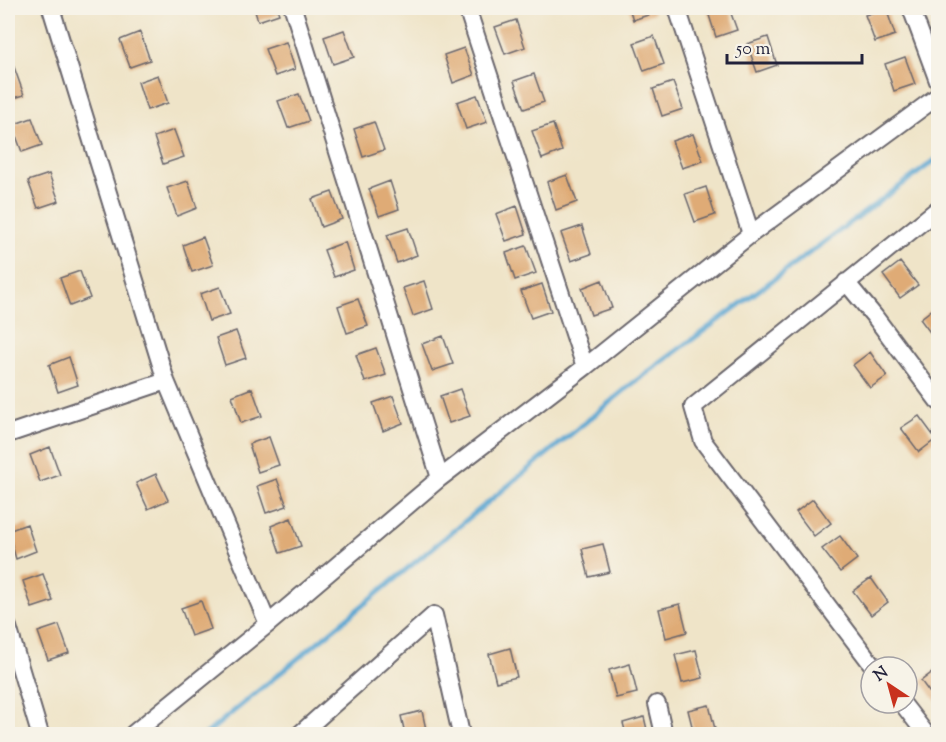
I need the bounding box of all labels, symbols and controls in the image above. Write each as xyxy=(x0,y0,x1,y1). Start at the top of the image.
scale bar xyxy=(727,27,862,65)
text: 50 m xyxy=(735,37,771,63)
north arrow xyxy=(859,655,919,715)
text: N xyxy=(870,662,894,688)

